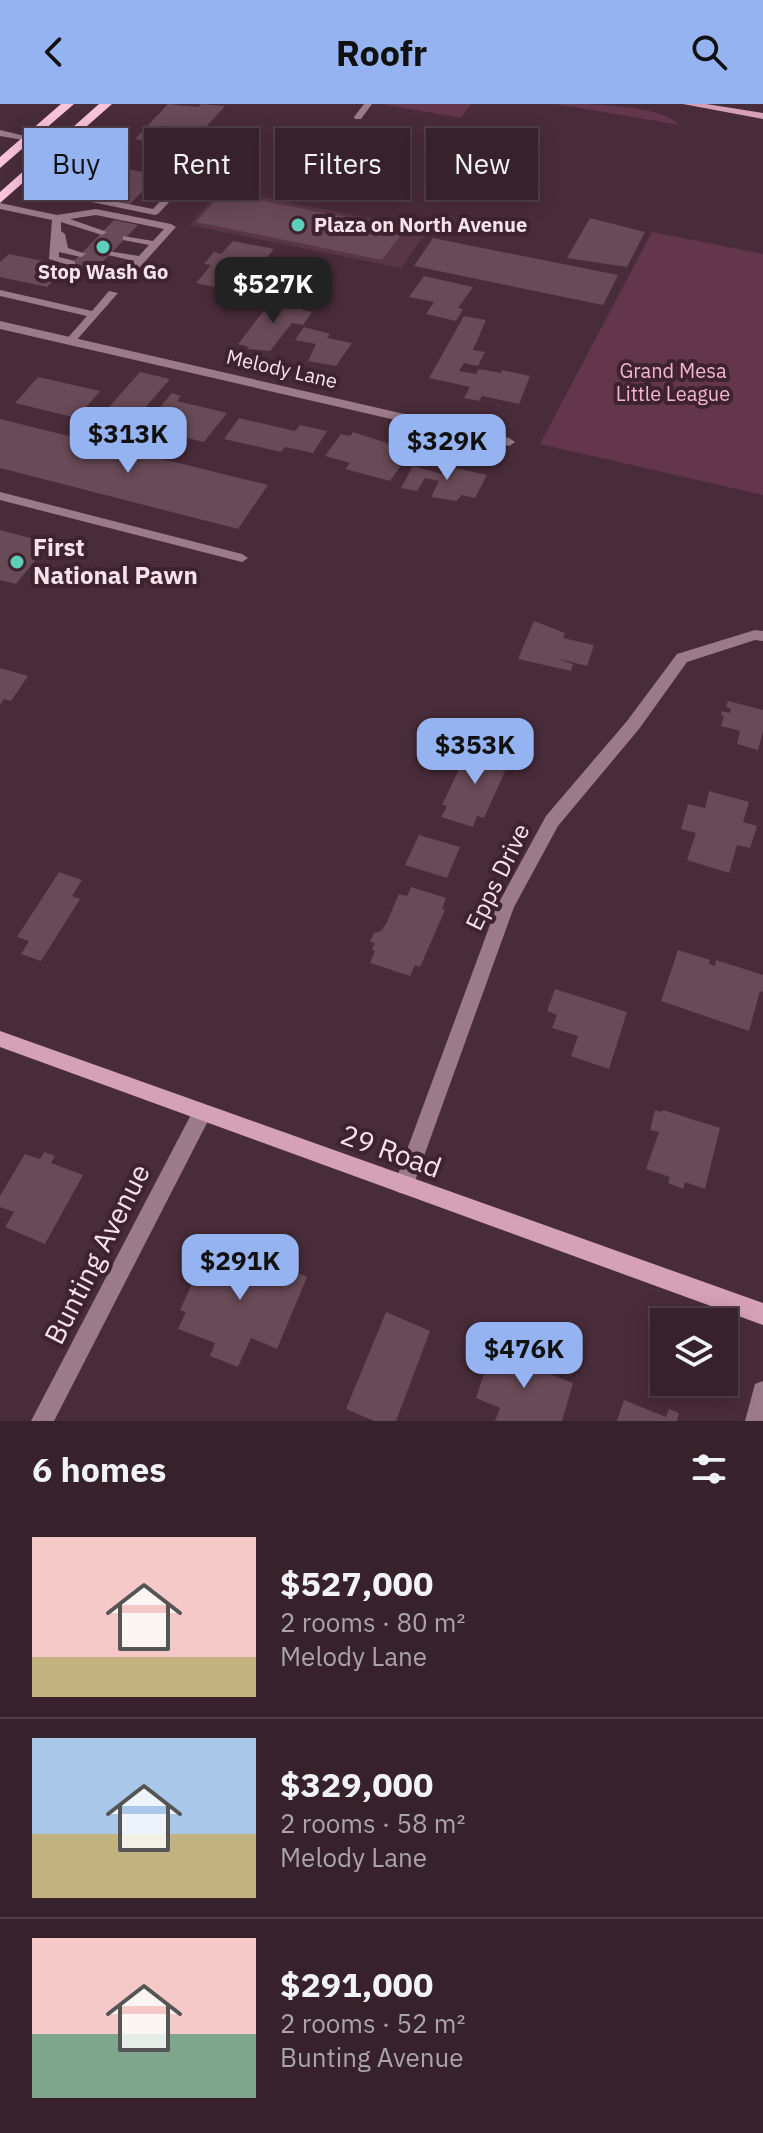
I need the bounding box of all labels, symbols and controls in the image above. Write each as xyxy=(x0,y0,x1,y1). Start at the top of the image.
text: Roofr xyxy=(336,29,427,76)
icon: back xyxy=(32,30,76,74)
icon: search xyxy=(687,30,731,74)
chip: Buy xyxy=(24,128,128,200)
chip: Rent xyxy=(144,128,259,200)
chip: Filters xyxy=(275,128,410,200)
chip: New xyxy=(426,128,538,200)
place label: Plaza on North Avenue xyxy=(314,211,527,238)
marker: Plaza on North Avenue xyxy=(289,216,307,234)
marker: Stop Wash Go xyxy=(94,238,112,256)
pin: $527K xyxy=(217,257,329,325)
place label: Stop Wash Go xyxy=(38,258,168,285)
text: $527K xyxy=(233,266,313,300)
street label: Melody Lane xyxy=(224,343,340,394)
park label: Grand Mesa Little League xyxy=(616,357,730,407)
pin: $313K xyxy=(72,407,184,475)
pin: $329K xyxy=(391,414,503,482)
text: $313K xyxy=(88,416,168,450)
text: $329K xyxy=(407,423,487,457)
place label: First National Pawn xyxy=(33,531,198,591)
marker: First National Pawn xyxy=(8,553,26,571)
pin: $353K xyxy=(419,718,531,786)
text: $353K xyxy=(435,727,515,761)
street label: Epps Drive xyxy=(458,818,537,935)
street label: 29 Road xyxy=(336,1115,447,1186)
street label: Bunting Avenue xyxy=(35,1157,158,1350)
pin: $291K xyxy=(184,1234,296,1302)
text: $291K xyxy=(200,1243,280,1277)
map controls xyxy=(650,1308,738,1396)
button: layers xyxy=(650,1308,738,1396)
pin: $476K xyxy=(468,1322,580,1390)
text: $476K xyxy=(484,1331,564,1365)
text: 6 homes xyxy=(32,1447,167,1491)
icon: filters xyxy=(687,1447,731,1491)
text: $527,000 xyxy=(280,1561,433,1605)
icon: home xyxy=(96,1569,192,1665)
text: 2 rooms · 80 m² xyxy=(280,1605,465,1639)
text: Melody Lane xyxy=(280,1639,427,1673)
text: $329,000 xyxy=(280,1762,433,1806)
icon: home xyxy=(96,1770,192,1866)
text: 2 rooms · 58 m² xyxy=(280,1806,465,1840)
text: Melody Lane xyxy=(280,1840,427,1874)
text: $291,000 xyxy=(280,1962,433,2006)
icon: home xyxy=(96,1970,192,2066)
text: 2 rooms · 52 m² xyxy=(280,2006,465,2040)
text: Bunting Avenue xyxy=(280,2040,464,2074)

